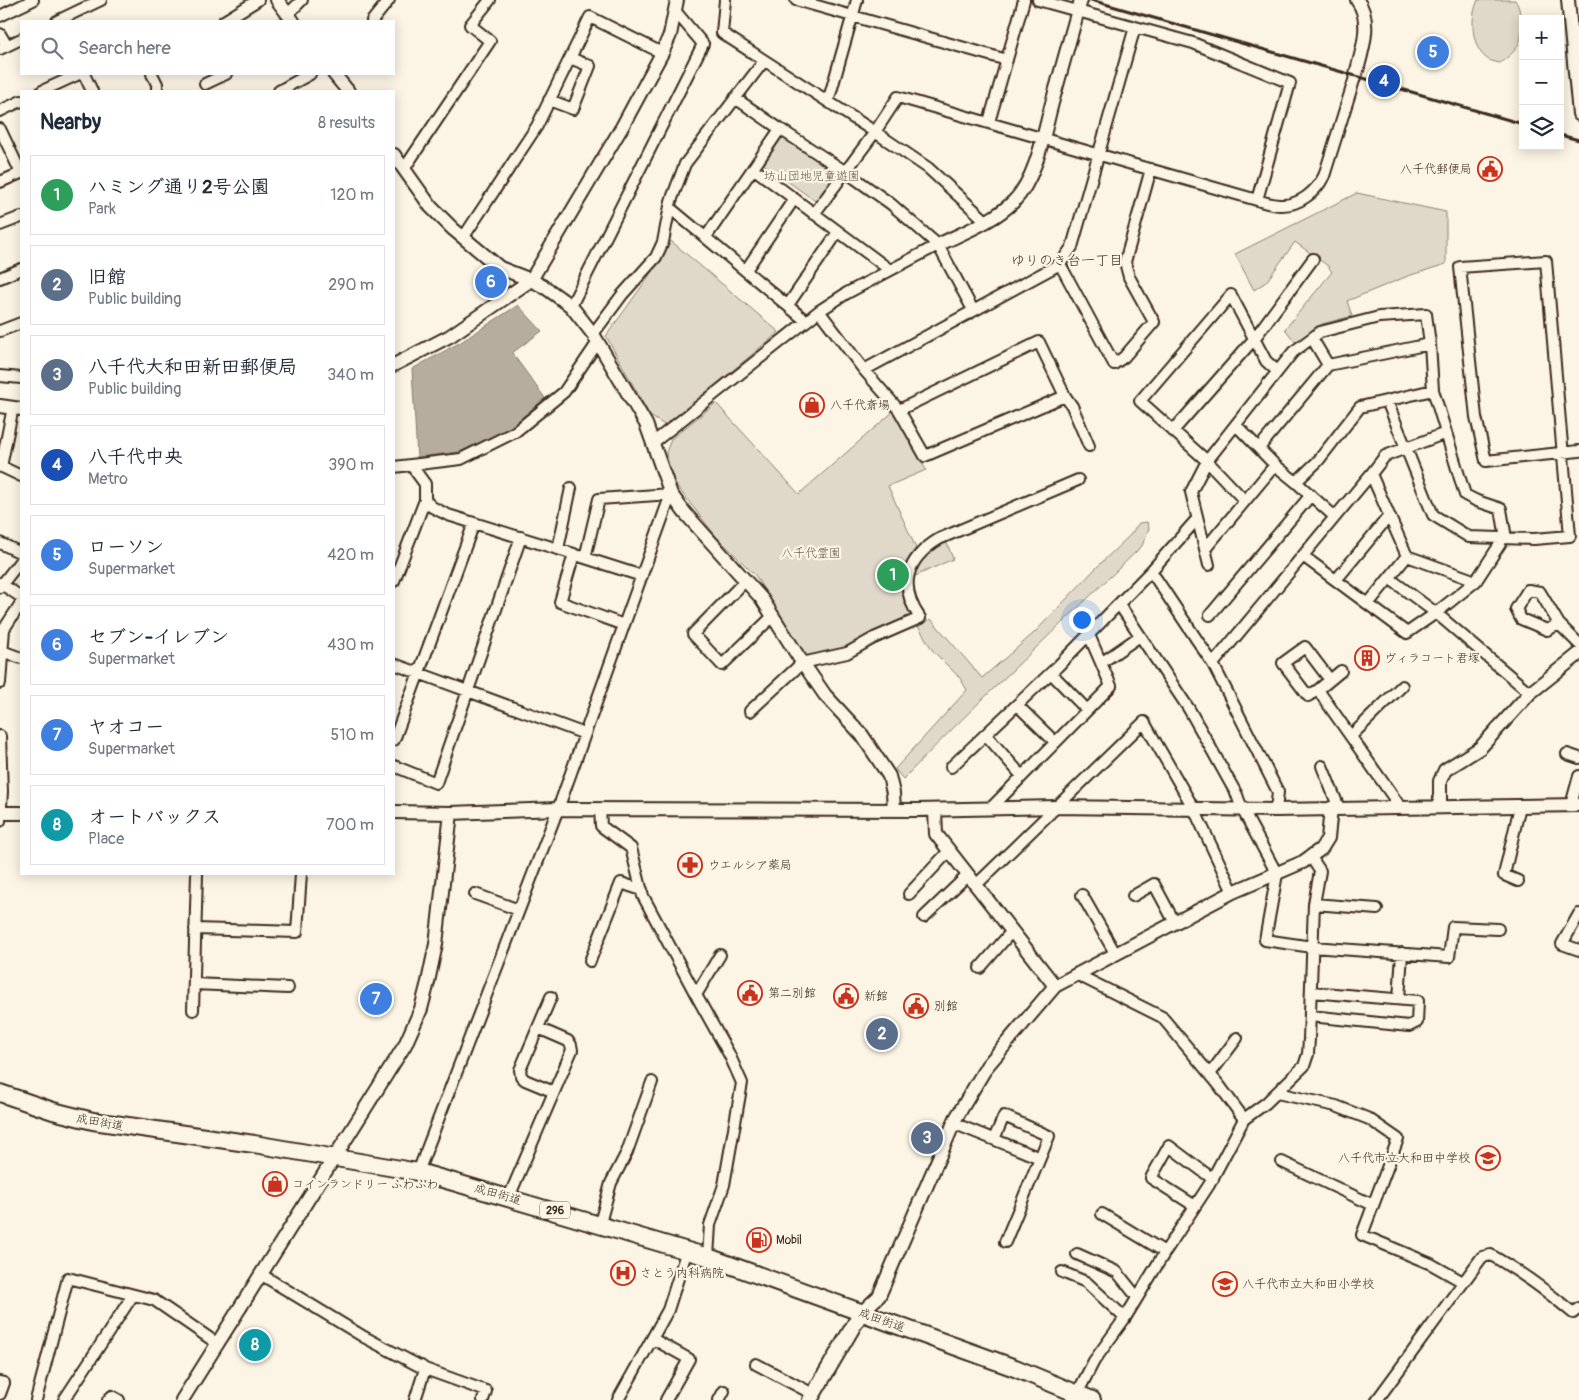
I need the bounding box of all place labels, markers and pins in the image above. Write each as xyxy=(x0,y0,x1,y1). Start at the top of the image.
pin: 5 xyxy=(1417,33,1449,71)
pin: 4 xyxy=(1368,62,1400,100)
public building icon: 八千代郵便局 xyxy=(1477,156,1503,182)
place label: 八千代郵便局 xyxy=(1400,162,1472,177)
pin: 6 xyxy=(475,263,507,301)
shop icon: 八千代斎場 xyxy=(799,392,825,418)
place label: 八千代斎場 xyxy=(830,398,890,413)
pin: 1 xyxy=(877,556,909,594)
building icon: ヴィラコート君塚 xyxy=(1354,645,1380,671)
place label: ヴィラコート君塚 xyxy=(1384,651,1480,666)
pharmacy icon: ウエルシア薬局 xyxy=(677,852,703,878)
place label: ウエルシア薬局 xyxy=(708,858,792,873)
pin: 7 xyxy=(360,980,392,1018)
public building icon: 第二別館 xyxy=(737,980,763,1006)
public building icon: 新館 xyxy=(833,983,859,1009)
place label: 第二別館 xyxy=(768,986,816,1001)
place label: 新館 xyxy=(864,989,888,1004)
public building icon: 別館 xyxy=(903,993,929,1019)
place label: 別館 xyxy=(934,999,958,1014)
pin: 2 xyxy=(866,1015,898,1053)
pin: 3 xyxy=(911,1119,943,1157)
school or university icon: 八千代市立大和田中学校 xyxy=(1475,1145,1501,1171)
place label: 八千代市立大和田中学校 xyxy=(1338,1151,1470,1166)
shop icon: コインランドリー ふわふわ xyxy=(262,1171,288,1197)
place label: コインランドリー ふわふわ xyxy=(292,1177,439,1192)
fuel station icon: Mobil xyxy=(746,1227,772,1253)
place label: Mobil xyxy=(776,1233,802,1248)
hospital icon: さとう内科病院 xyxy=(610,1260,636,1286)
place label: さとう内科病院 xyxy=(640,1266,724,1281)
school or university icon: 八千代市立大和田小学校 xyxy=(1212,1271,1238,1297)
place label: 八千代市立大和田小学校 xyxy=(1242,1277,1374,1292)
pin: 8 xyxy=(239,1326,271,1364)

